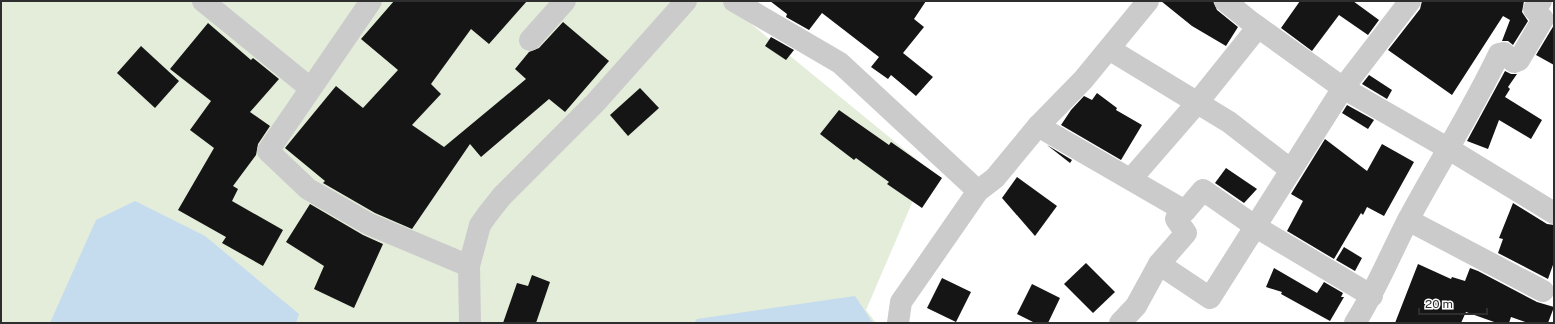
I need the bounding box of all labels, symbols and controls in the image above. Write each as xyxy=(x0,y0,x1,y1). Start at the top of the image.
scale bar xyxy=(1419,290,1487,316)
text: 20 m xyxy=(1425,297,1453,311)

